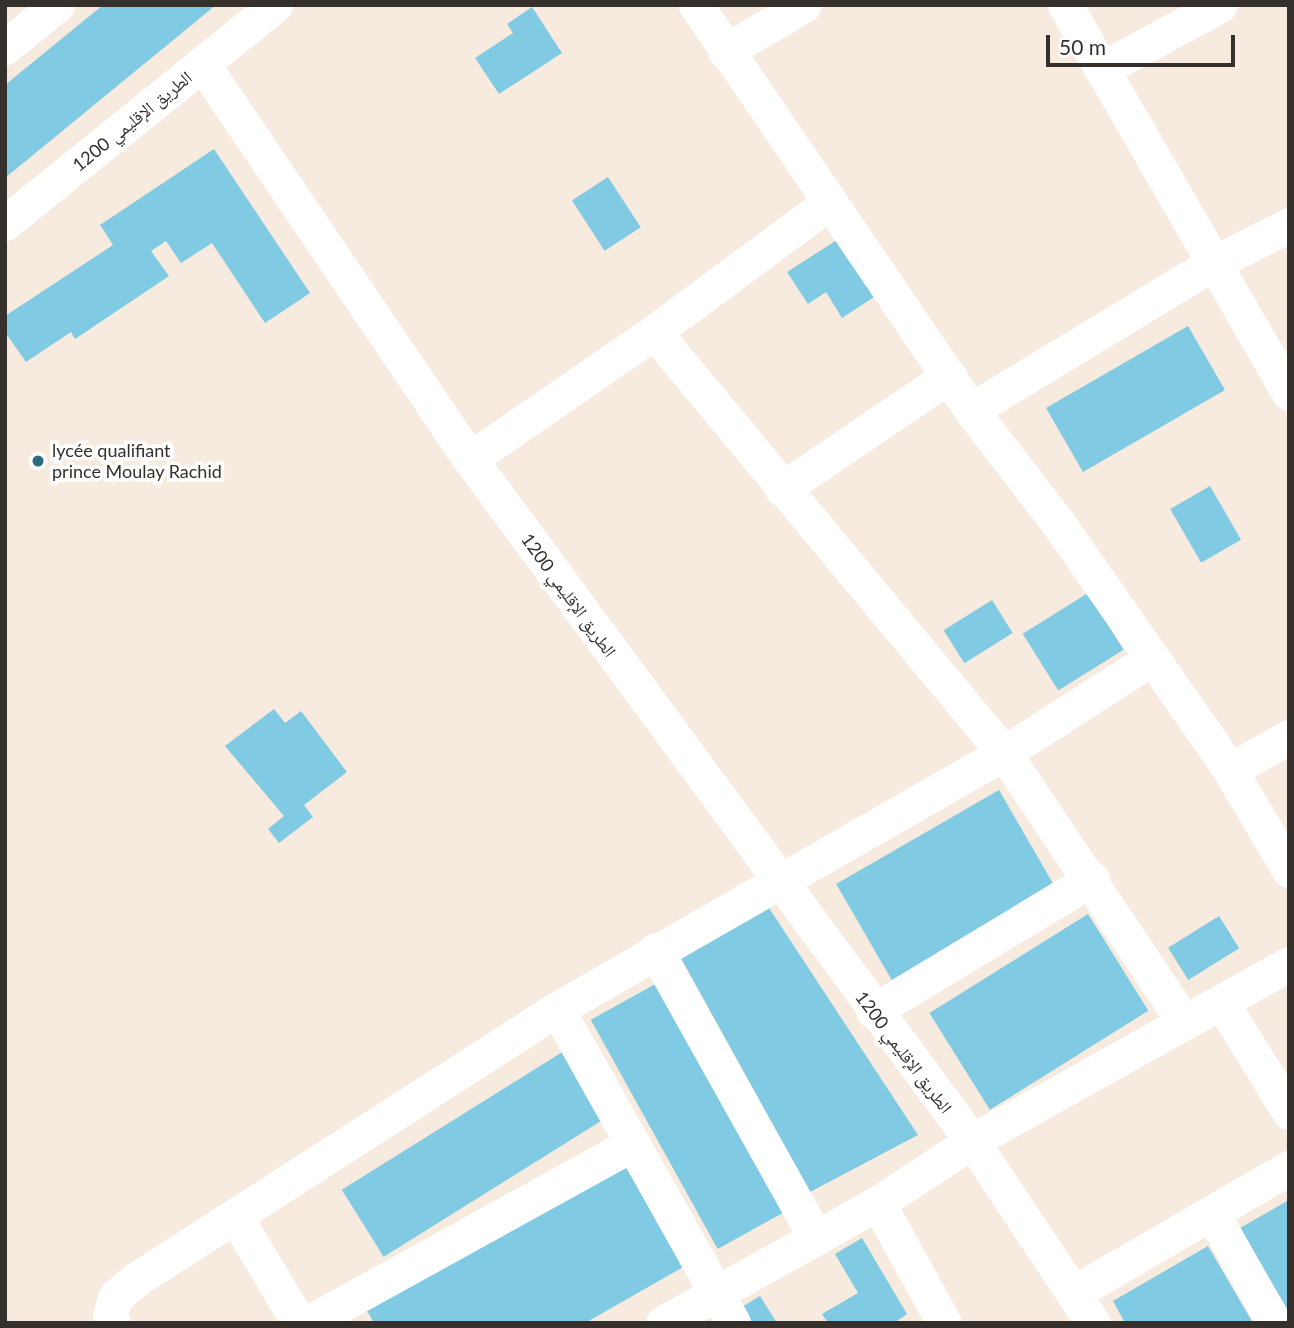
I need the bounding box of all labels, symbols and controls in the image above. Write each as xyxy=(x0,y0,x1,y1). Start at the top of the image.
scale bar xyxy=(1049,21,1238,65)
text: 50 m xyxy=(1059,34,1106,59)
street label: الطريق الإقليمي 1200 xyxy=(68,66,196,176)
place label: lycée qualifiant prince Moulay Rachid xyxy=(52,440,222,482)
marker: lycée qualifiant prince Moulay Rachid xyxy=(30,453,46,469)
street label: الطريق الإقليمي 1200 xyxy=(517,529,621,661)
street label: الطريق الإقليمي 1200 xyxy=(851,987,957,1117)

